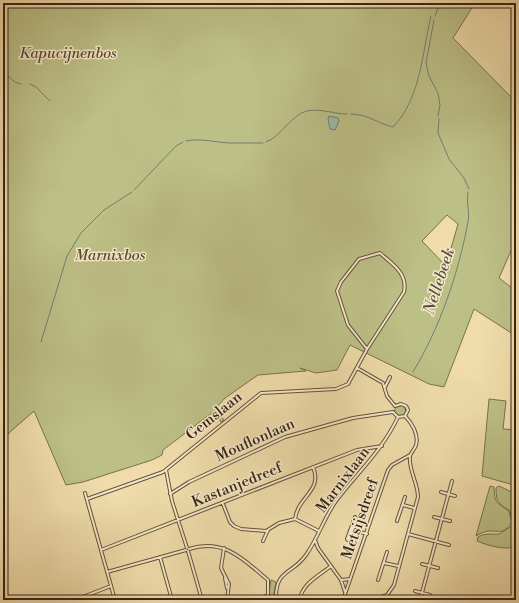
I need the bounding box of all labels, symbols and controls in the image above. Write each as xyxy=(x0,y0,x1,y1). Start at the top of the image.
park label: Kapucijnenbos xyxy=(19,44,117,63)
water label: Nellebeek xyxy=(419,245,459,318)
park label: Marnixbos xyxy=(75,246,146,265)
street label: Gemslaan xyxy=(182,388,246,444)
street label: Mouflonlaan xyxy=(212,414,298,466)
street label: Marnixlaan xyxy=(312,443,374,517)
street label: Kastanjedreef xyxy=(189,458,286,512)
street label: Metsijsdreef xyxy=(337,475,383,562)

